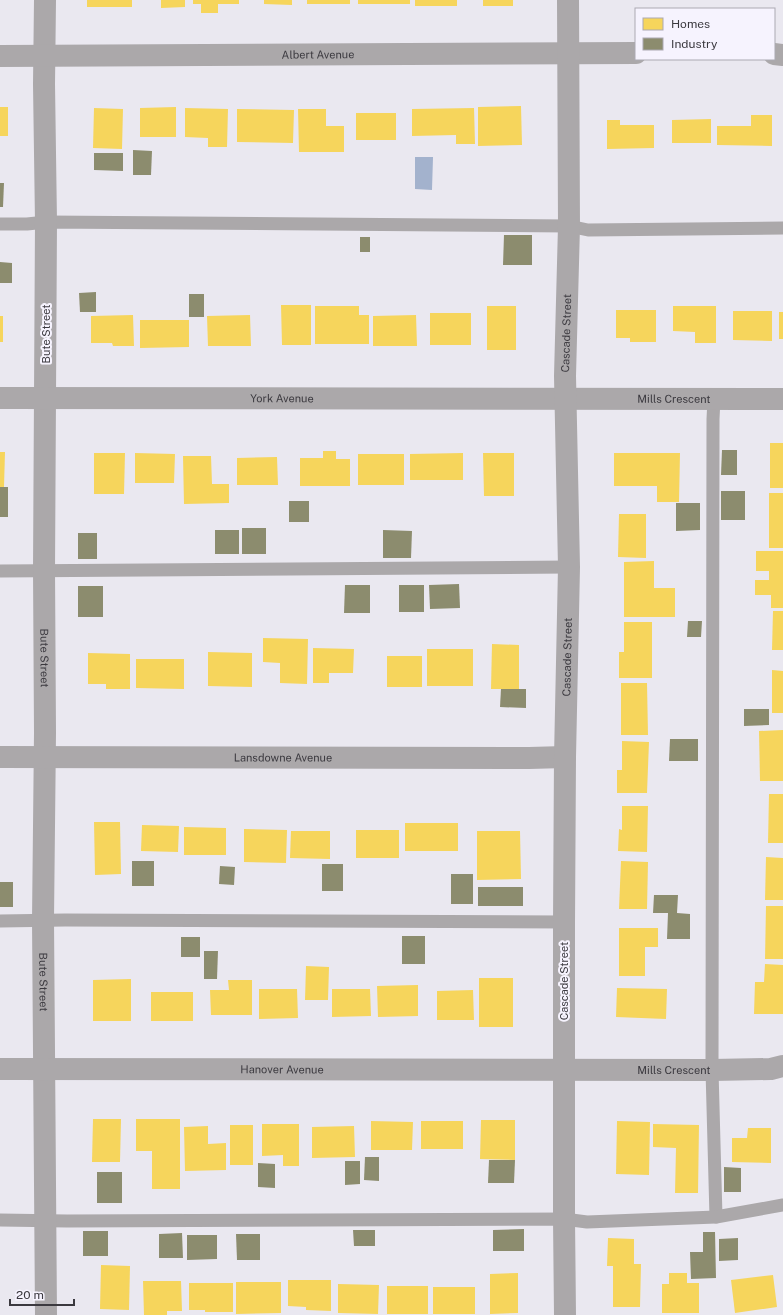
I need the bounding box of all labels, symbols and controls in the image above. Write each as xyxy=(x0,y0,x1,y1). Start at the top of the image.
legend xyxy=(635,8,775,60)
text: Homes xyxy=(671,17,710,31)
text: Industry xyxy=(671,37,718,51)
street label: Albert Avenue xyxy=(282,48,354,61)
street label: Cascade Street xyxy=(559,294,573,373)
street label: Bute Street xyxy=(40,305,52,363)
street label: York Avenue xyxy=(250,392,314,404)
street label: Mills Crescent xyxy=(637,393,711,405)
street label: Cascade Street xyxy=(560,618,574,696)
street label: Bute Street xyxy=(38,628,51,687)
street label: Lansdowne Avenue xyxy=(234,751,332,764)
street label: Cascade Street xyxy=(558,942,570,1020)
street label: Bute Street xyxy=(37,952,50,1011)
street label: Hanover Avenue xyxy=(240,1063,324,1075)
street label: Mills Crescent xyxy=(637,1064,711,1076)
scale bar xyxy=(10,1281,74,1307)
text: 20 m xyxy=(16,1288,44,1302)

